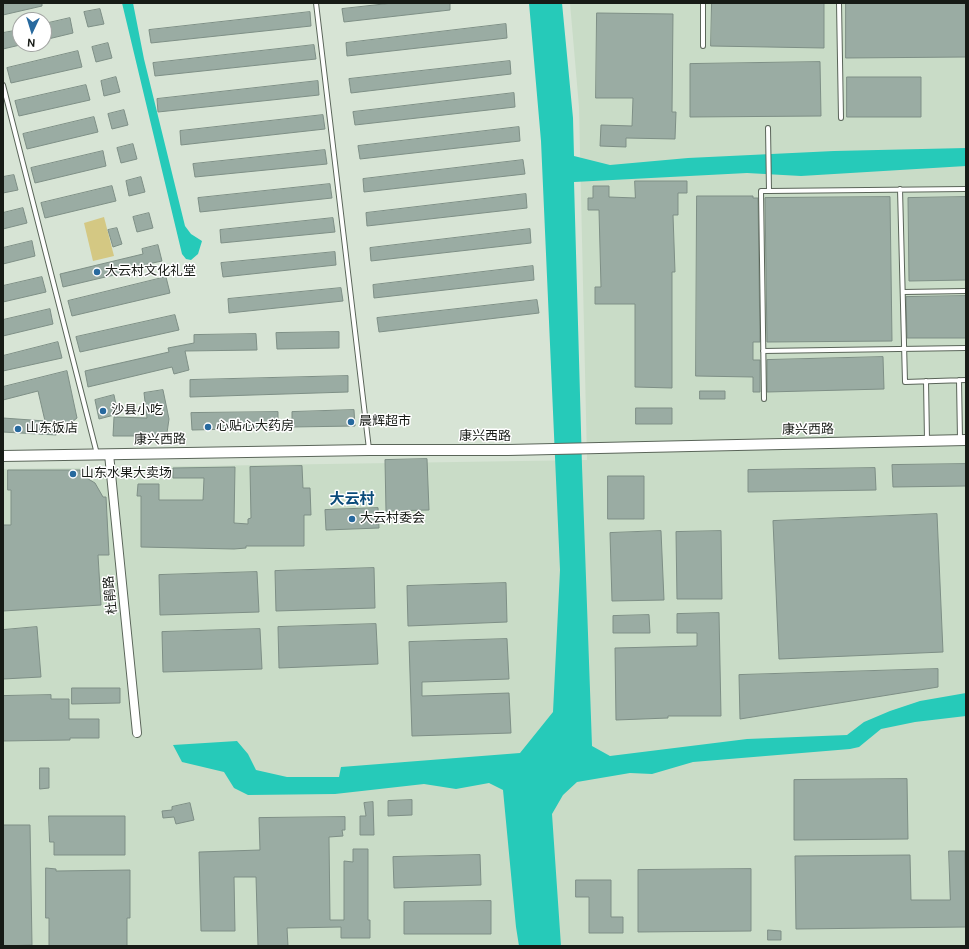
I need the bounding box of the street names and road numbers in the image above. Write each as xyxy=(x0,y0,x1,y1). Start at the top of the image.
street label: 康兴西路 xyxy=(782,422,834,438)
street label: 康兴西路 xyxy=(459,429,511,445)
street label: 康兴西路 xyxy=(134,432,186,448)
street label: 杜鹃路 xyxy=(101,575,121,615)

